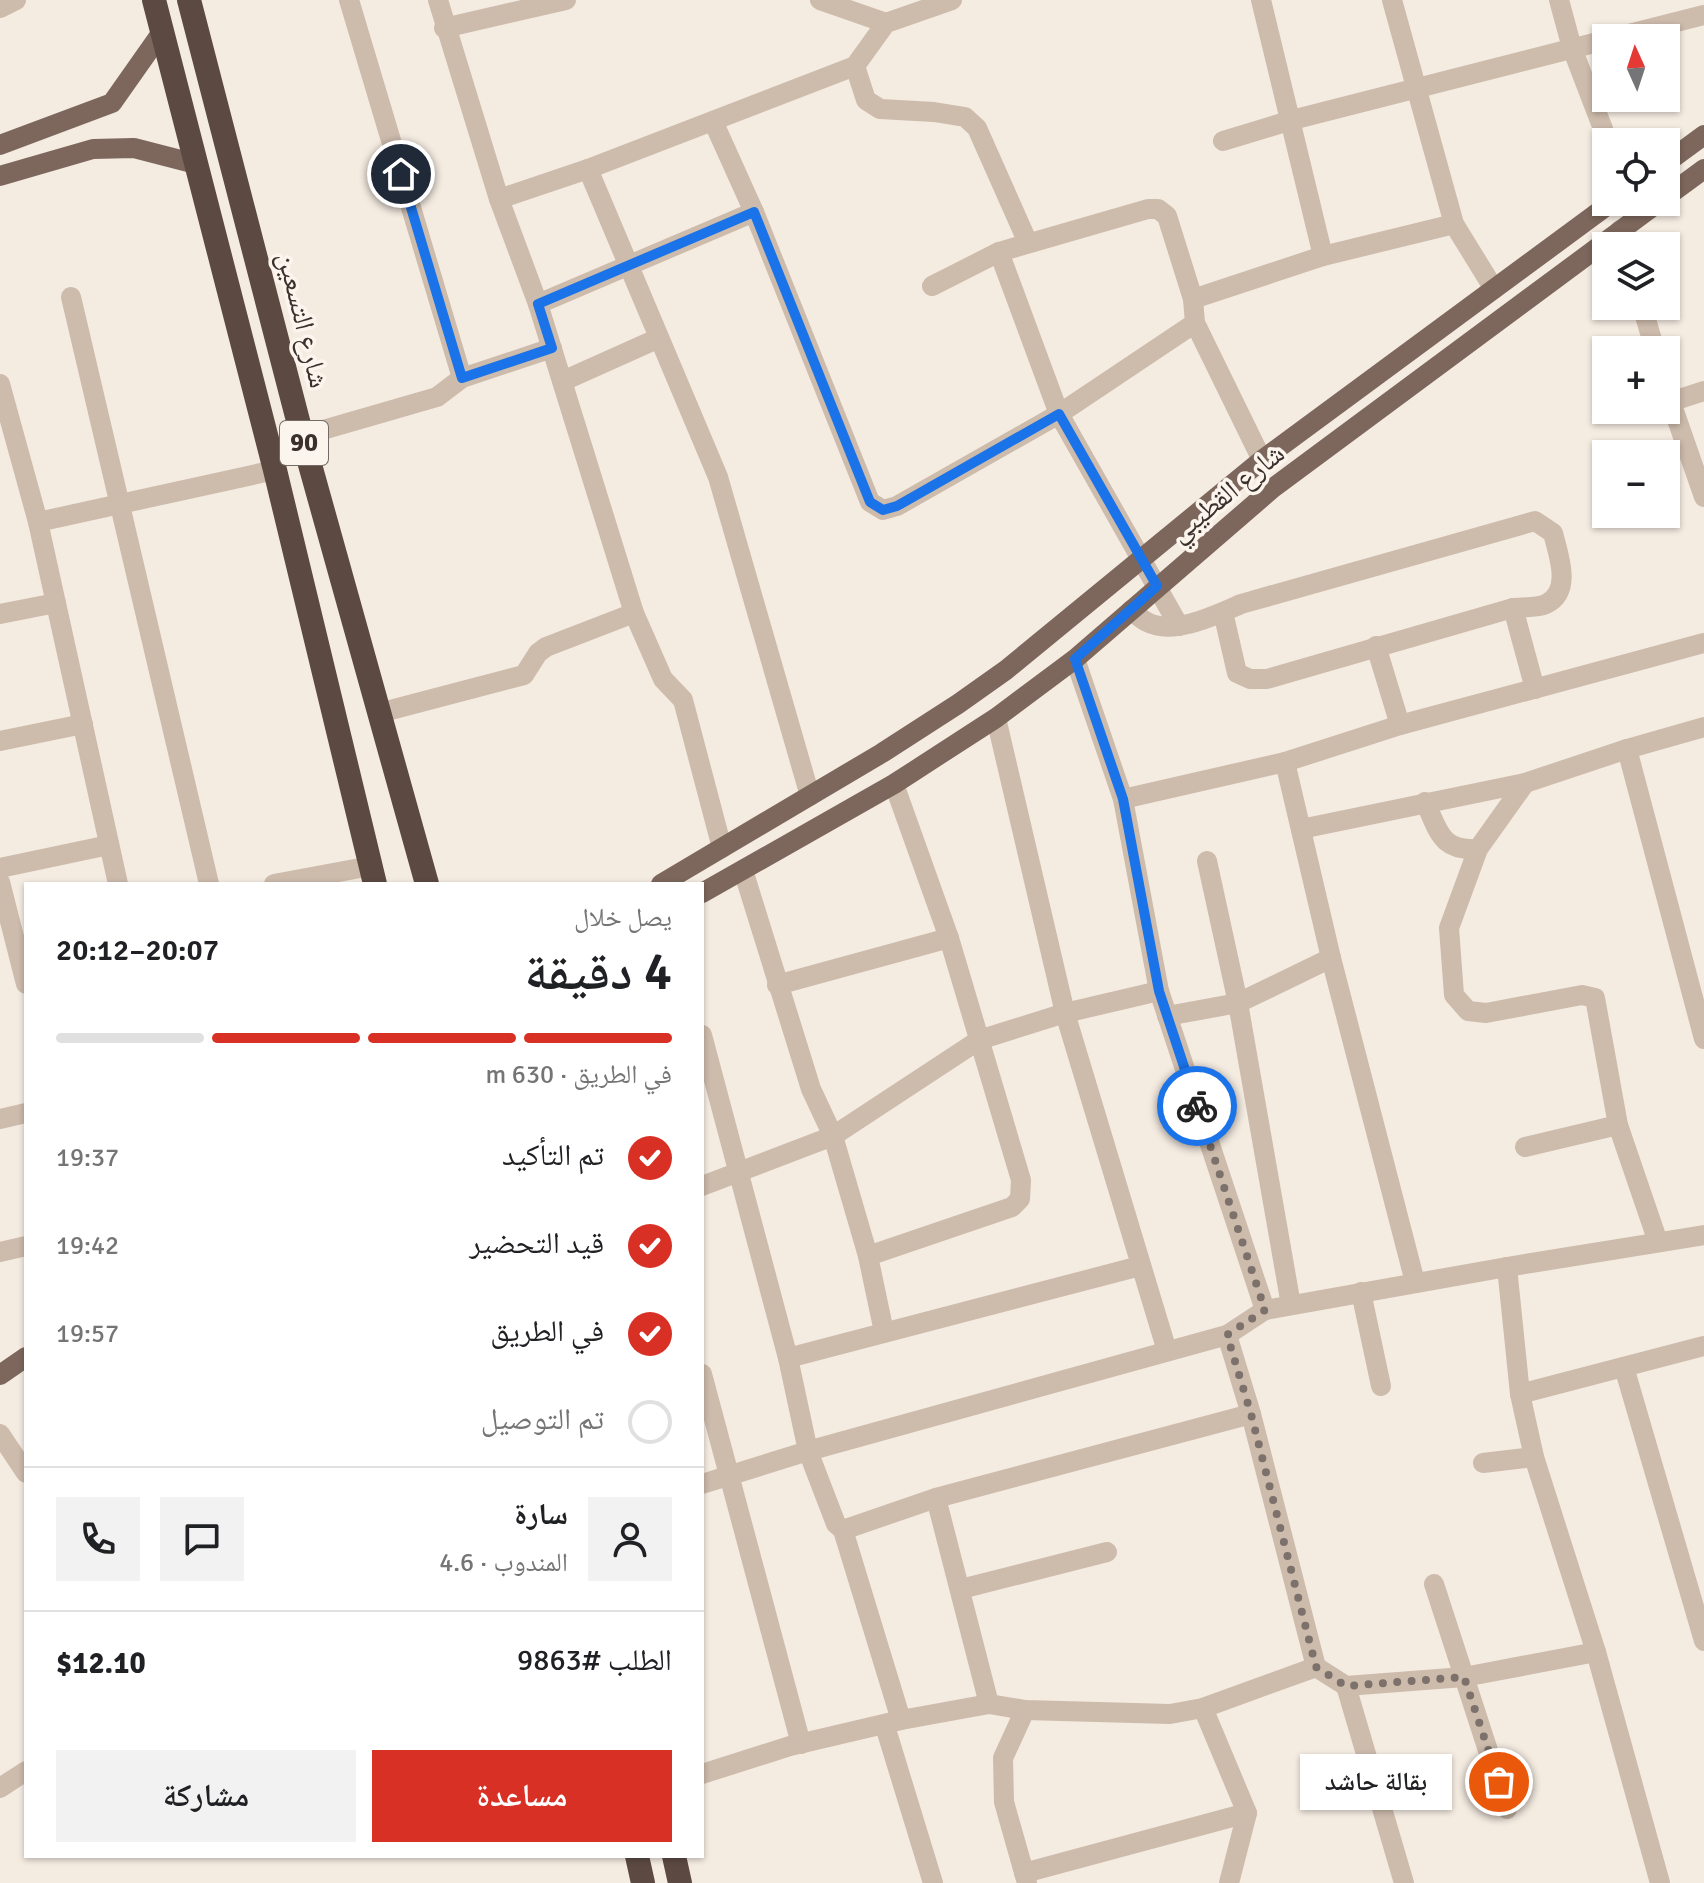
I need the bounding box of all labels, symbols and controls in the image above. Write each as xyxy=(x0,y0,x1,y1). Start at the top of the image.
north arrow xyxy=(1592,24,1680,112)
map controls xyxy=(1592,24,1680,528)
button: locate xyxy=(1592,128,1680,216)
pin xyxy=(367,140,435,208)
icon: home xyxy=(379,152,423,196)
button: layers xyxy=(1592,232,1680,320)
street label: شارع التسعين xyxy=(270,249,336,391)
button: + xyxy=(1592,336,1680,424)
road number: 90 xyxy=(280,421,328,465)
street label: شارع القطيبي xyxy=(1163,436,1295,554)
button: − xyxy=(1592,440,1680,528)
text: يصل خلال xyxy=(574,902,672,934)
text: 20:07–20:12 xyxy=(56,932,219,969)
text: 4 دقيقة xyxy=(524,940,672,1004)
text: في الطريق · 630 m xyxy=(485,1059,672,1091)
courier xyxy=(1157,1066,1237,1146)
icon: bike xyxy=(1175,1084,1219,1128)
icon: check xyxy=(628,1136,672,1180)
text: تم التأكيد xyxy=(502,1137,604,1174)
text: 19:37 xyxy=(56,1142,119,1174)
icon: check xyxy=(628,1224,672,1268)
text: قيد التحضير xyxy=(469,1225,604,1262)
text: 19:42 xyxy=(56,1230,119,1262)
icon: check xyxy=(628,1312,672,1356)
text: في الطريق xyxy=(490,1313,604,1350)
text: 19:57 xyxy=(56,1318,119,1350)
text: تم التوصيل xyxy=(481,1401,604,1438)
text: سارة xyxy=(514,1496,568,1533)
button: phone xyxy=(56,1497,140,1581)
button: chat xyxy=(160,1497,244,1581)
button: person xyxy=(588,1497,672,1581)
text: المندوب · 4.6 xyxy=(439,1547,568,1579)
text: الطلب #9863 xyxy=(517,1642,672,1679)
text: $12.10 xyxy=(56,1645,146,1682)
pin xyxy=(1465,1748,1533,1816)
button: مشاركة xyxy=(56,1750,356,1842)
button: مساعدة xyxy=(372,1750,672,1842)
callout: بقالة حاشد xyxy=(1299,1754,1451,1810)
icon: bag xyxy=(1477,1760,1521,1804)
text: بقالة حاشد xyxy=(1325,1766,1427,1798)

